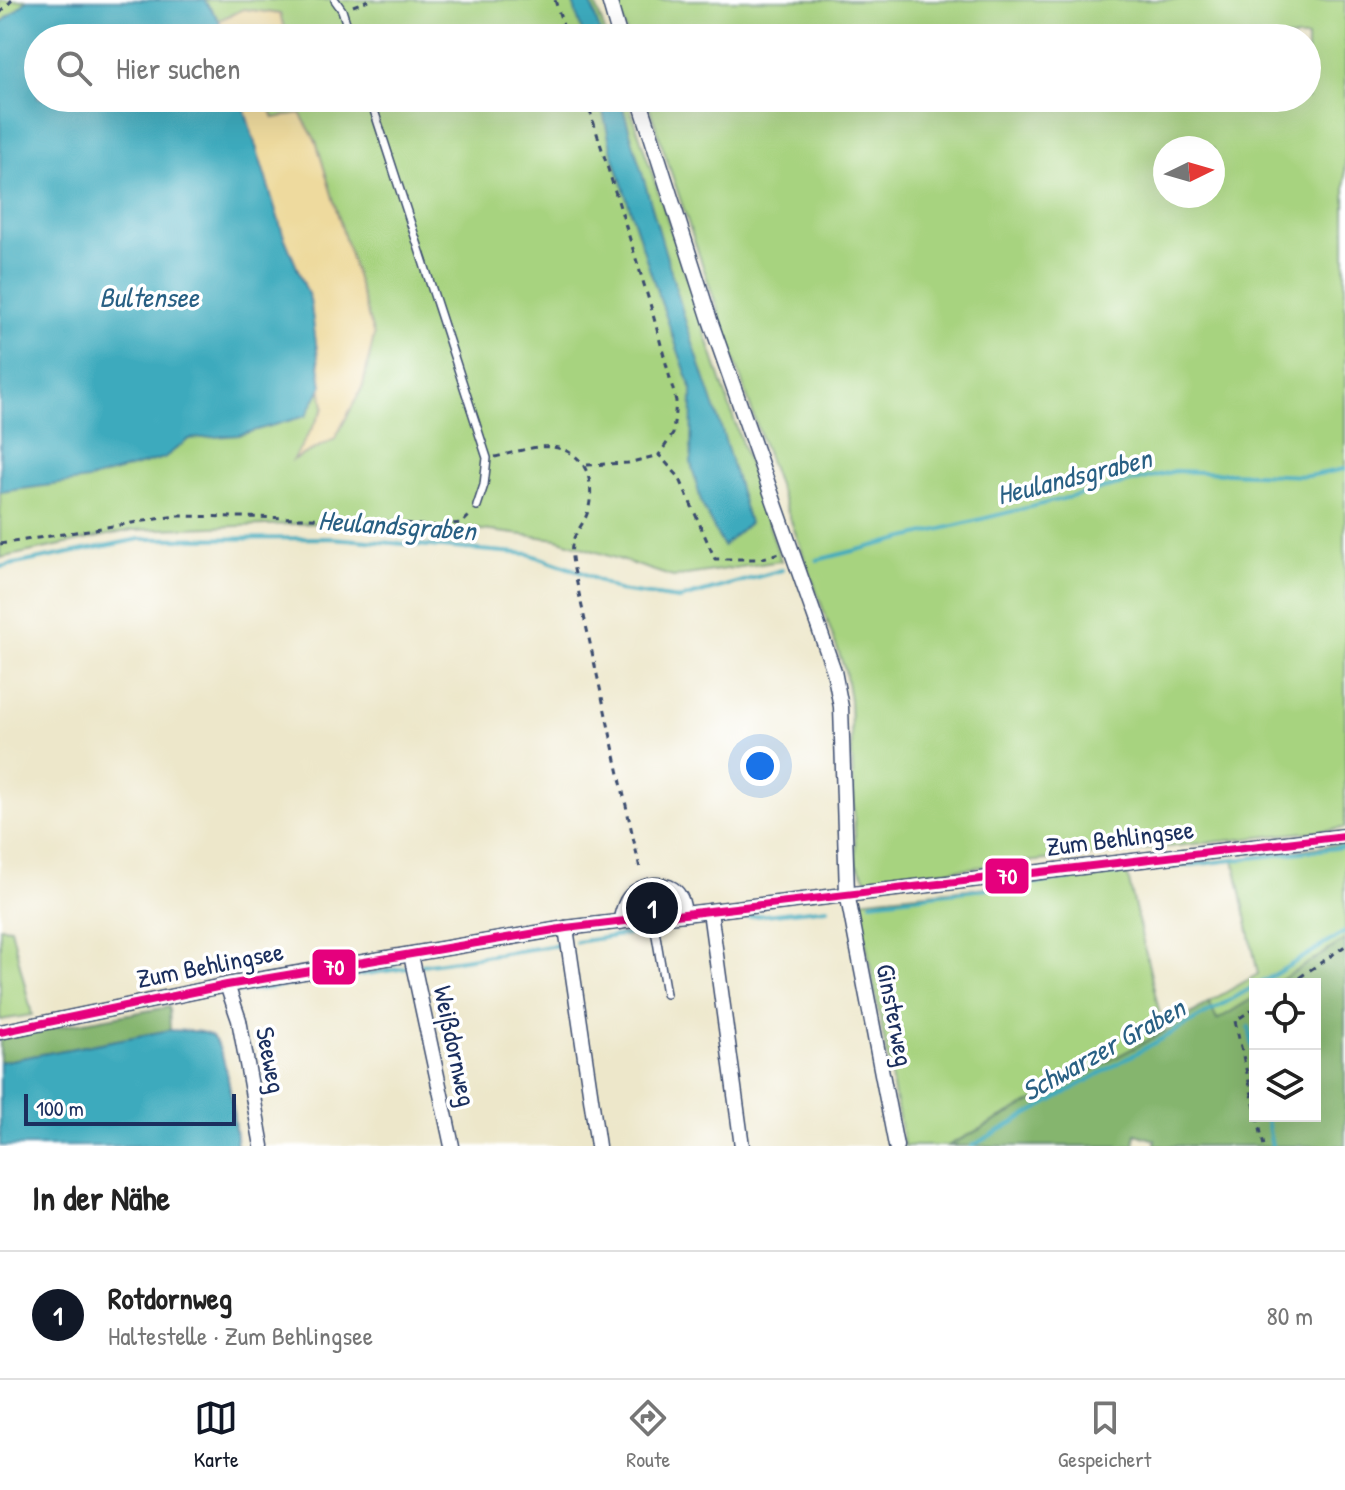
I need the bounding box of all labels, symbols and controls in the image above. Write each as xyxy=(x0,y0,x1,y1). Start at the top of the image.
search box xyxy=(24,24,1321,112)
icon: search xyxy=(52,46,96,90)
text: Hier suchen xyxy=(116,48,240,88)
north arrow xyxy=(1153,136,1225,208)
water label: Bultensee xyxy=(99,278,201,316)
water label: Heulandsgraben xyxy=(993,438,1157,514)
water label: Heulandsgraben xyxy=(317,501,479,550)
your location xyxy=(740,746,780,786)
street label: Zum Behlingsee xyxy=(1044,811,1196,864)
line badge: 70 xyxy=(984,857,1030,895)
text: 70 xyxy=(996,861,1018,891)
pin: 1 xyxy=(626,878,678,938)
street label: Zum Behlingsee xyxy=(134,933,286,996)
line badge: 70 xyxy=(311,948,357,986)
text: 70 xyxy=(323,952,345,982)
street label: Ginsterweg xyxy=(868,961,923,1069)
map controls xyxy=(1249,978,1321,1122)
button: locate xyxy=(1249,978,1321,1050)
street label: Weißdornweg xyxy=(426,982,485,1109)
water label: Schwarzer Graben xyxy=(1015,987,1193,1110)
street label: Seeweg xyxy=(248,1024,295,1096)
button: layers xyxy=(1249,1050,1321,1122)
scale bar xyxy=(24,1090,236,1126)
text: 100 m xyxy=(36,1093,84,1123)
text: In der Nähe xyxy=(32,1175,170,1221)
text: Rotdornweg xyxy=(108,1278,232,1318)
text: 1 xyxy=(53,1298,63,1333)
text: 80 m xyxy=(1266,1298,1313,1333)
text: Haltestelle · Zum Behlingsee xyxy=(108,1318,373,1353)
tab: Karte xyxy=(194,1396,239,1474)
tab: Route xyxy=(626,1396,670,1474)
tab: Gespeichert xyxy=(1058,1396,1151,1474)

